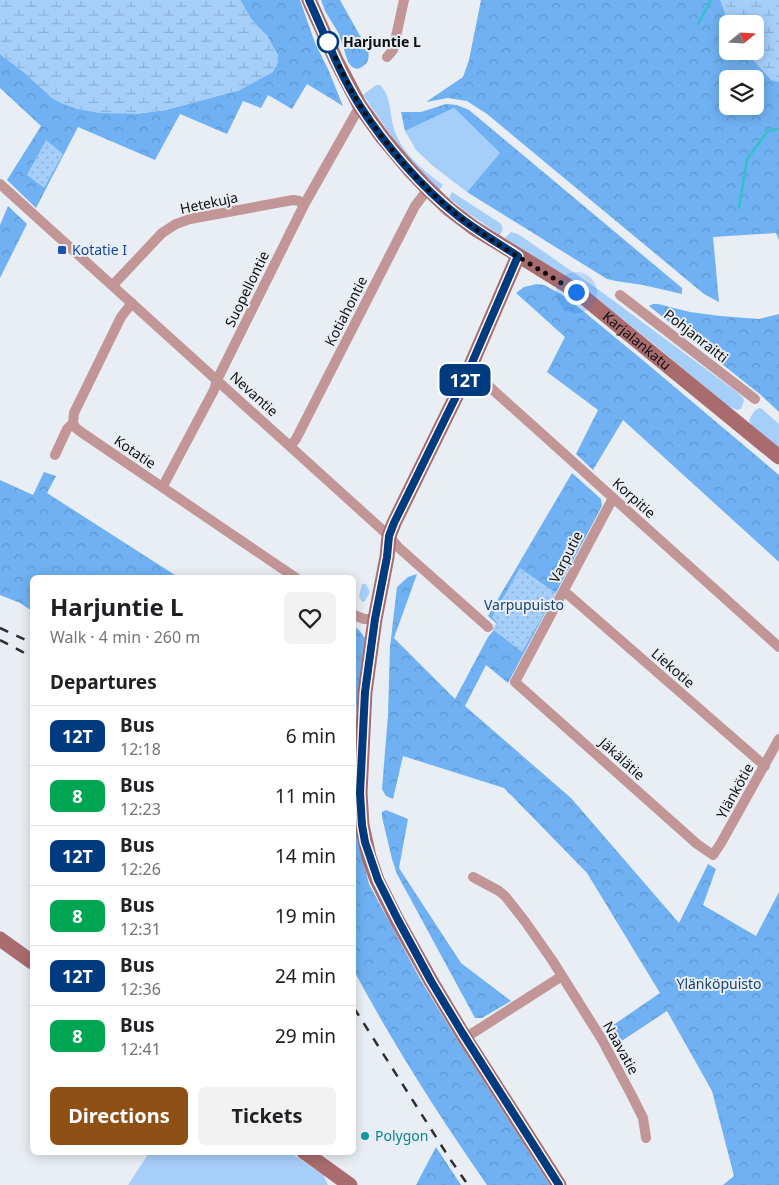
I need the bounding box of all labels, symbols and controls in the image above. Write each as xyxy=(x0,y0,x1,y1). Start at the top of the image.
north arrow xyxy=(719,15,764,60)
map controls xyxy=(719,15,764,115)
marker: Harjuntie L xyxy=(317,31,339,53)
place label: Harjuntie L xyxy=(343,32,421,51)
button: layers xyxy=(719,70,764,115)
street label: Hetekuja xyxy=(178,187,240,218)
place label: Kotatie I xyxy=(72,240,127,259)
marker: Kotatie I xyxy=(56,244,68,256)
street label: Suopellontie xyxy=(220,248,273,330)
street label: Kotiahontie xyxy=(320,273,371,349)
your location xyxy=(564,280,589,305)
street label: Pohjanraitti xyxy=(660,305,732,367)
street label: Karjalankatu xyxy=(599,307,675,374)
line badge: 12T xyxy=(436,364,494,396)
street label: Nevantie xyxy=(226,367,282,420)
text: 12T xyxy=(450,368,480,392)
street label: Kotatie xyxy=(111,431,160,473)
street label: Korpitie xyxy=(609,473,660,522)
street label: Varputie xyxy=(544,528,587,586)
text: Harjuntie L xyxy=(50,590,183,623)
button: heart xyxy=(284,592,336,644)
park label: Varpupuisto xyxy=(484,595,564,614)
text: Walk · 4 min · 260 m xyxy=(50,626,200,648)
street label: Liekotie xyxy=(648,644,699,692)
text: Departures xyxy=(50,669,157,695)
text: Bus xyxy=(120,712,155,738)
text: 6 min xyxy=(286,723,336,749)
text: 12T xyxy=(62,724,93,748)
street label: Jäkälätie xyxy=(594,732,649,784)
text: 12:18 xyxy=(120,738,161,760)
street label: Ylänkötie xyxy=(712,760,758,822)
text: Bus xyxy=(120,772,155,798)
text: 11 min xyxy=(275,783,336,809)
text: 8 xyxy=(72,784,83,808)
text: 12:23 xyxy=(120,798,161,820)
text: Bus xyxy=(120,832,155,858)
text: 14 min xyxy=(275,843,336,869)
text: 12T xyxy=(62,844,93,868)
text: 12:26 xyxy=(120,858,161,880)
text: Bus xyxy=(120,892,155,918)
text: 19 min xyxy=(275,903,336,929)
text: 8 xyxy=(72,904,83,928)
text: 12:31 xyxy=(120,918,161,940)
text: Bus xyxy=(120,952,155,978)
text: 24 min xyxy=(275,963,336,989)
text: 12T xyxy=(62,964,93,988)
park label: Ylänköpuisto xyxy=(676,974,762,993)
text: 12:36 xyxy=(120,978,161,1000)
text: Bus xyxy=(120,1012,155,1038)
street label: Naavatie xyxy=(599,1018,644,1078)
text: 29 min xyxy=(275,1023,336,1049)
text: 8 xyxy=(72,1024,83,1048)
text: 12:41 xyxy=(120,1038,161,1060)
button: Directions xyxy=(50,1087,188,1145)
button: Tickets xyxy=(198,1087,336,1145)
place label: Polygon xyxy=(375,1126,428,1145)
marker: Polygon xyxy=(359,1130,371,1142)

